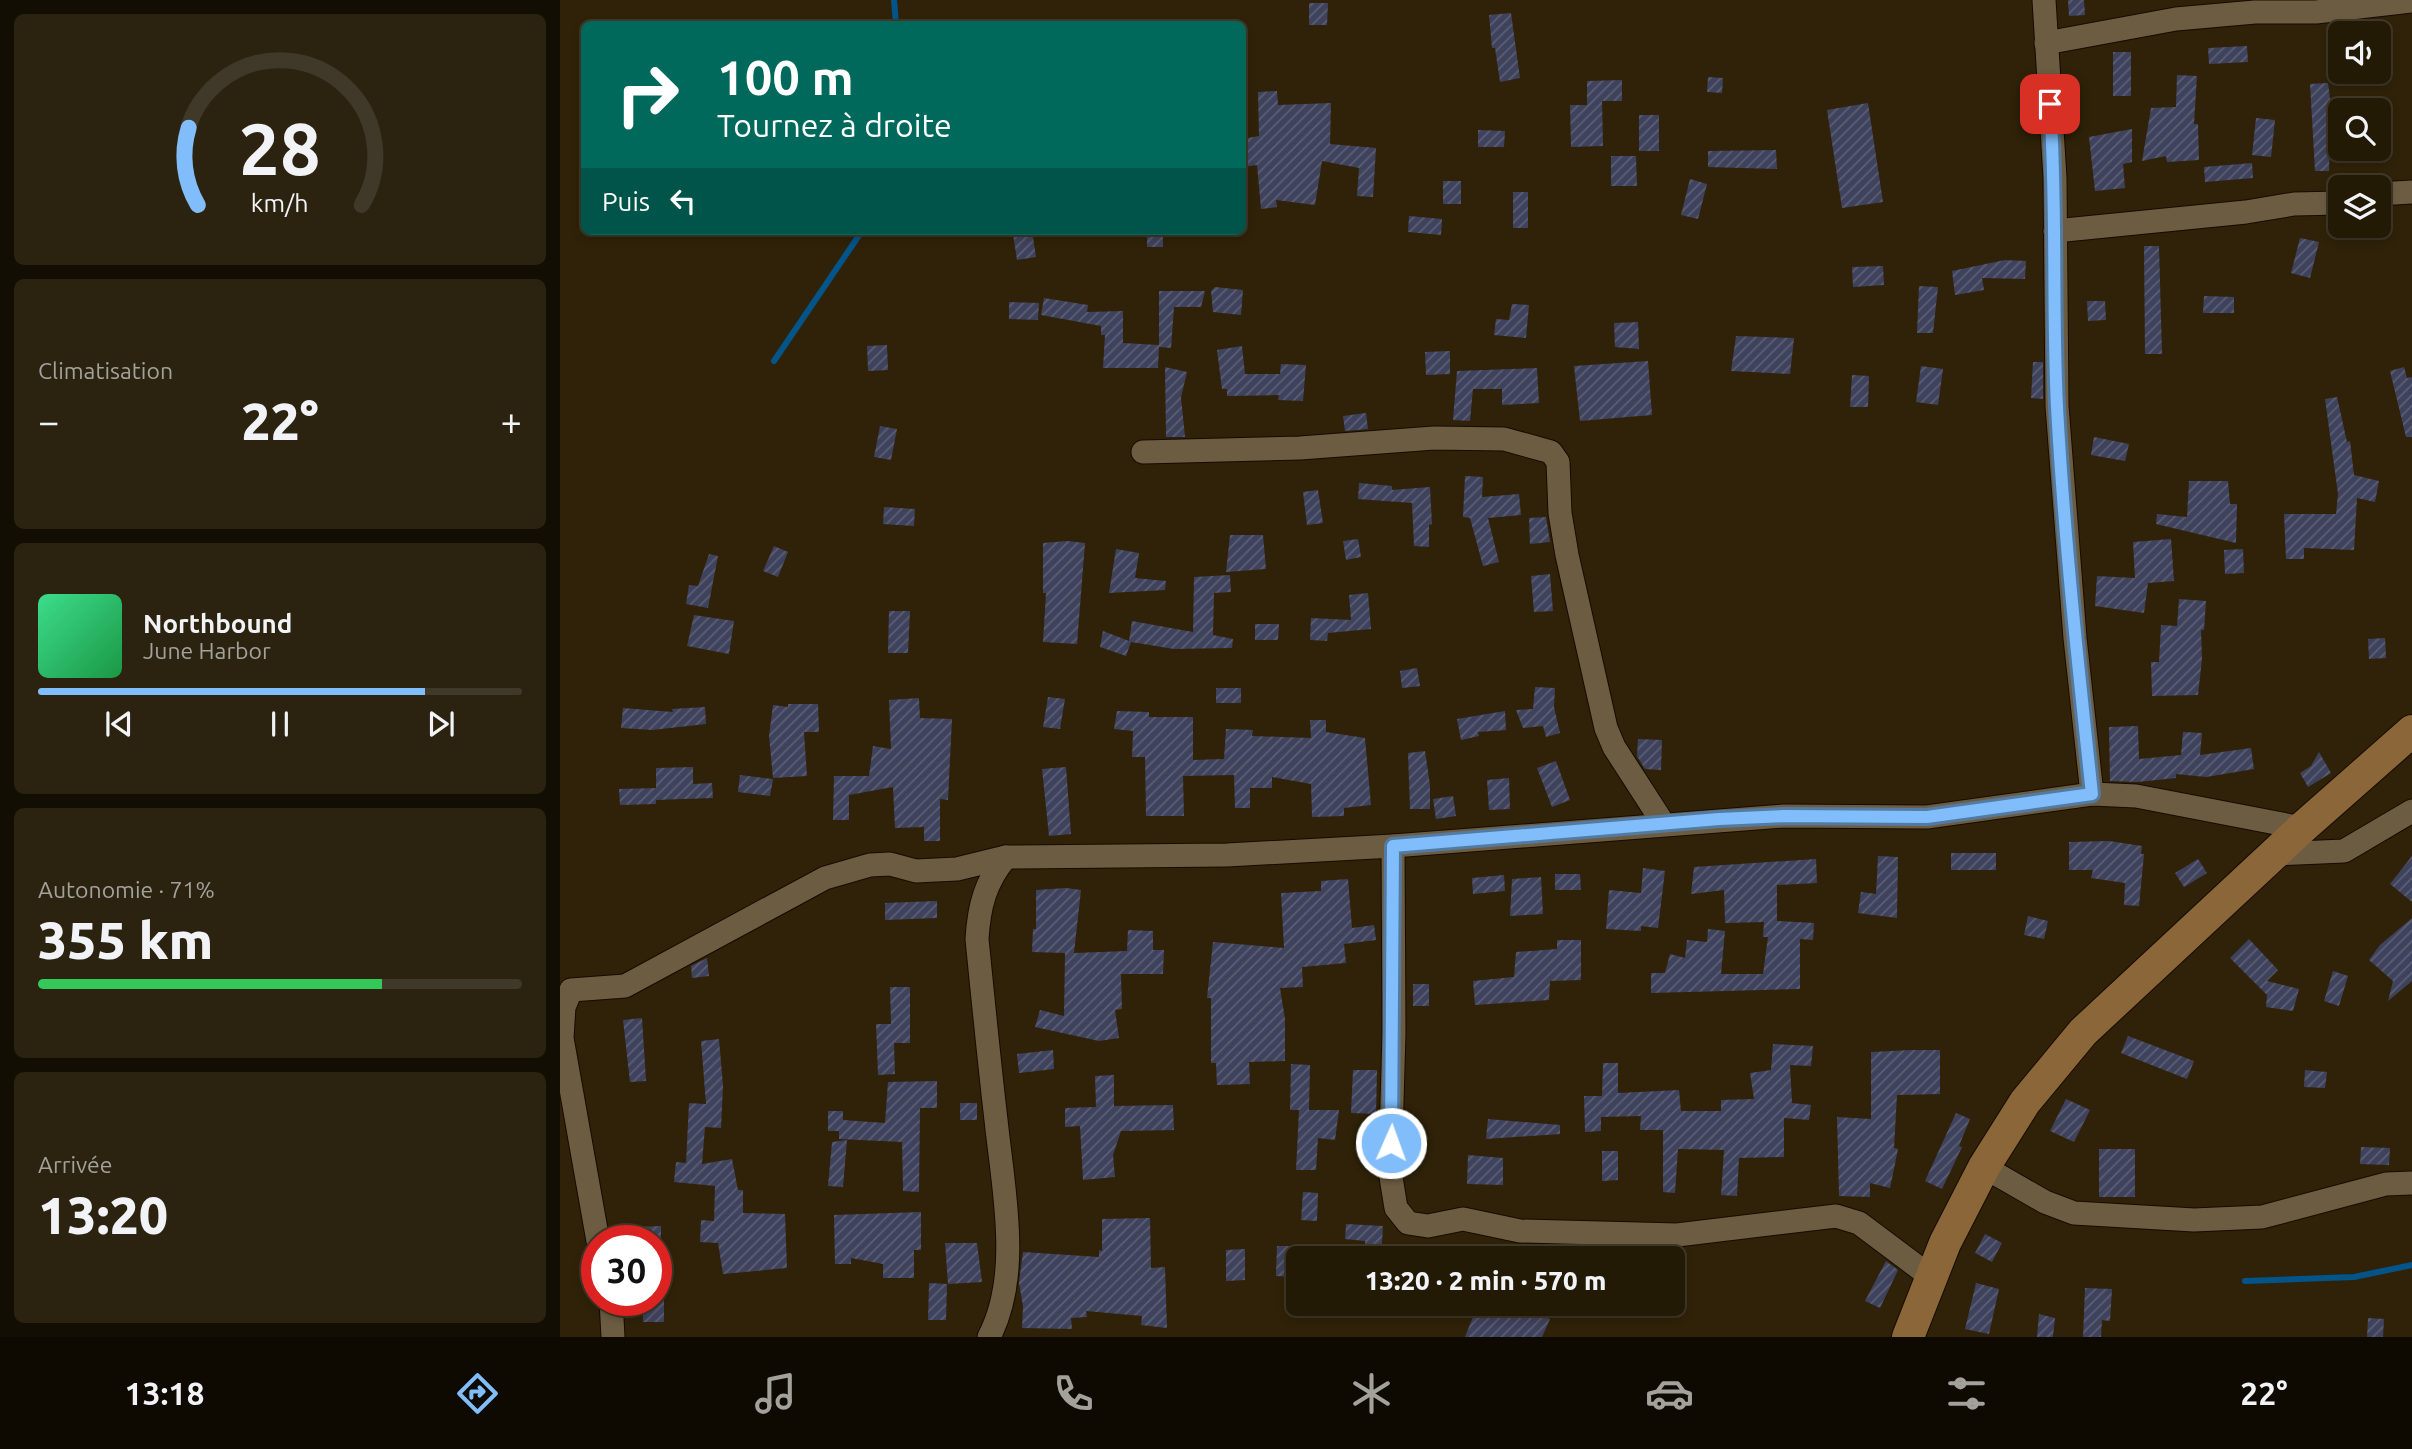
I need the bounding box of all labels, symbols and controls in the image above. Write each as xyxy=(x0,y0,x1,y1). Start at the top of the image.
map controls xyxy=(2328,21,2391,238)
button: sound xyxy=(2328,21,2391,84)
icon: right xyxy=(602,49,693,140)
text: 100 m xyxy=(717,49,854,104)
pin xyxy=(2020,74,2080,134)
icon: arrive xyxy=(2031,85,2069,123)
button: search xyxy=(2328,98,2391,161)
text: Tournez à droite xyxy=(717,107,952,143)
text: 28 xyxy=(239,108,321,190)
button: layers xyxy=(2328,175,2391,238)
icon: left xyxy=(664,182,702,220)
text: Puis xyxy=(602,187,650,216)
text: km/h xyxy=(251,189,309,217)
text: Climatisation xyxy=(38,358,173,383)
text: 22° xyxy=(241,392,319,450)
text: − xyxy=(38,400,59,442)
text: + xyxy=(501,400,522,442)
text: Northbound xyxy=(143,609,292,638)
text: June Harbor xyxy=(143,638,271,663)
icon: previous xyxy=(100,705,138,743)
icon: pause xyxy=(261,705,299,743)
icon: next xyxy=(422,705,460,743)
text: Autonomie · 71% xyxy=(38,877,215,902)
text: 355 km xyxy=(38,911,213,969)
position arrow xyxy=(1354,1106,1428,1180)
text: Arrivée xyxy=(38,1152,113,1177)
text: 13:20 xyxy=(38,1186,168,1244)
speed limit sign: 30 xyxy=(581,1225,672,1316)
text: 13:20 · 2 min · 570 m xyxy=(1365,1266,1606,1295)
icon: directions xyxy=(453,1369,502,1418)
icon: music xyxy=(751,1369,800,1418)
icon: phone xyxy=(1049,1369,1098,1418)
icon: climate xyxy=(1347,1369,1396,1418)
icon: car xyxy=(1645,1369,1694,1418)
icon: filters xyxy=(1942,1369,1991,1418)
text: 13:18 xyxy=(124,1375,204,1411)
text: 22° xyxy=(2240,1375,2288,1411)

